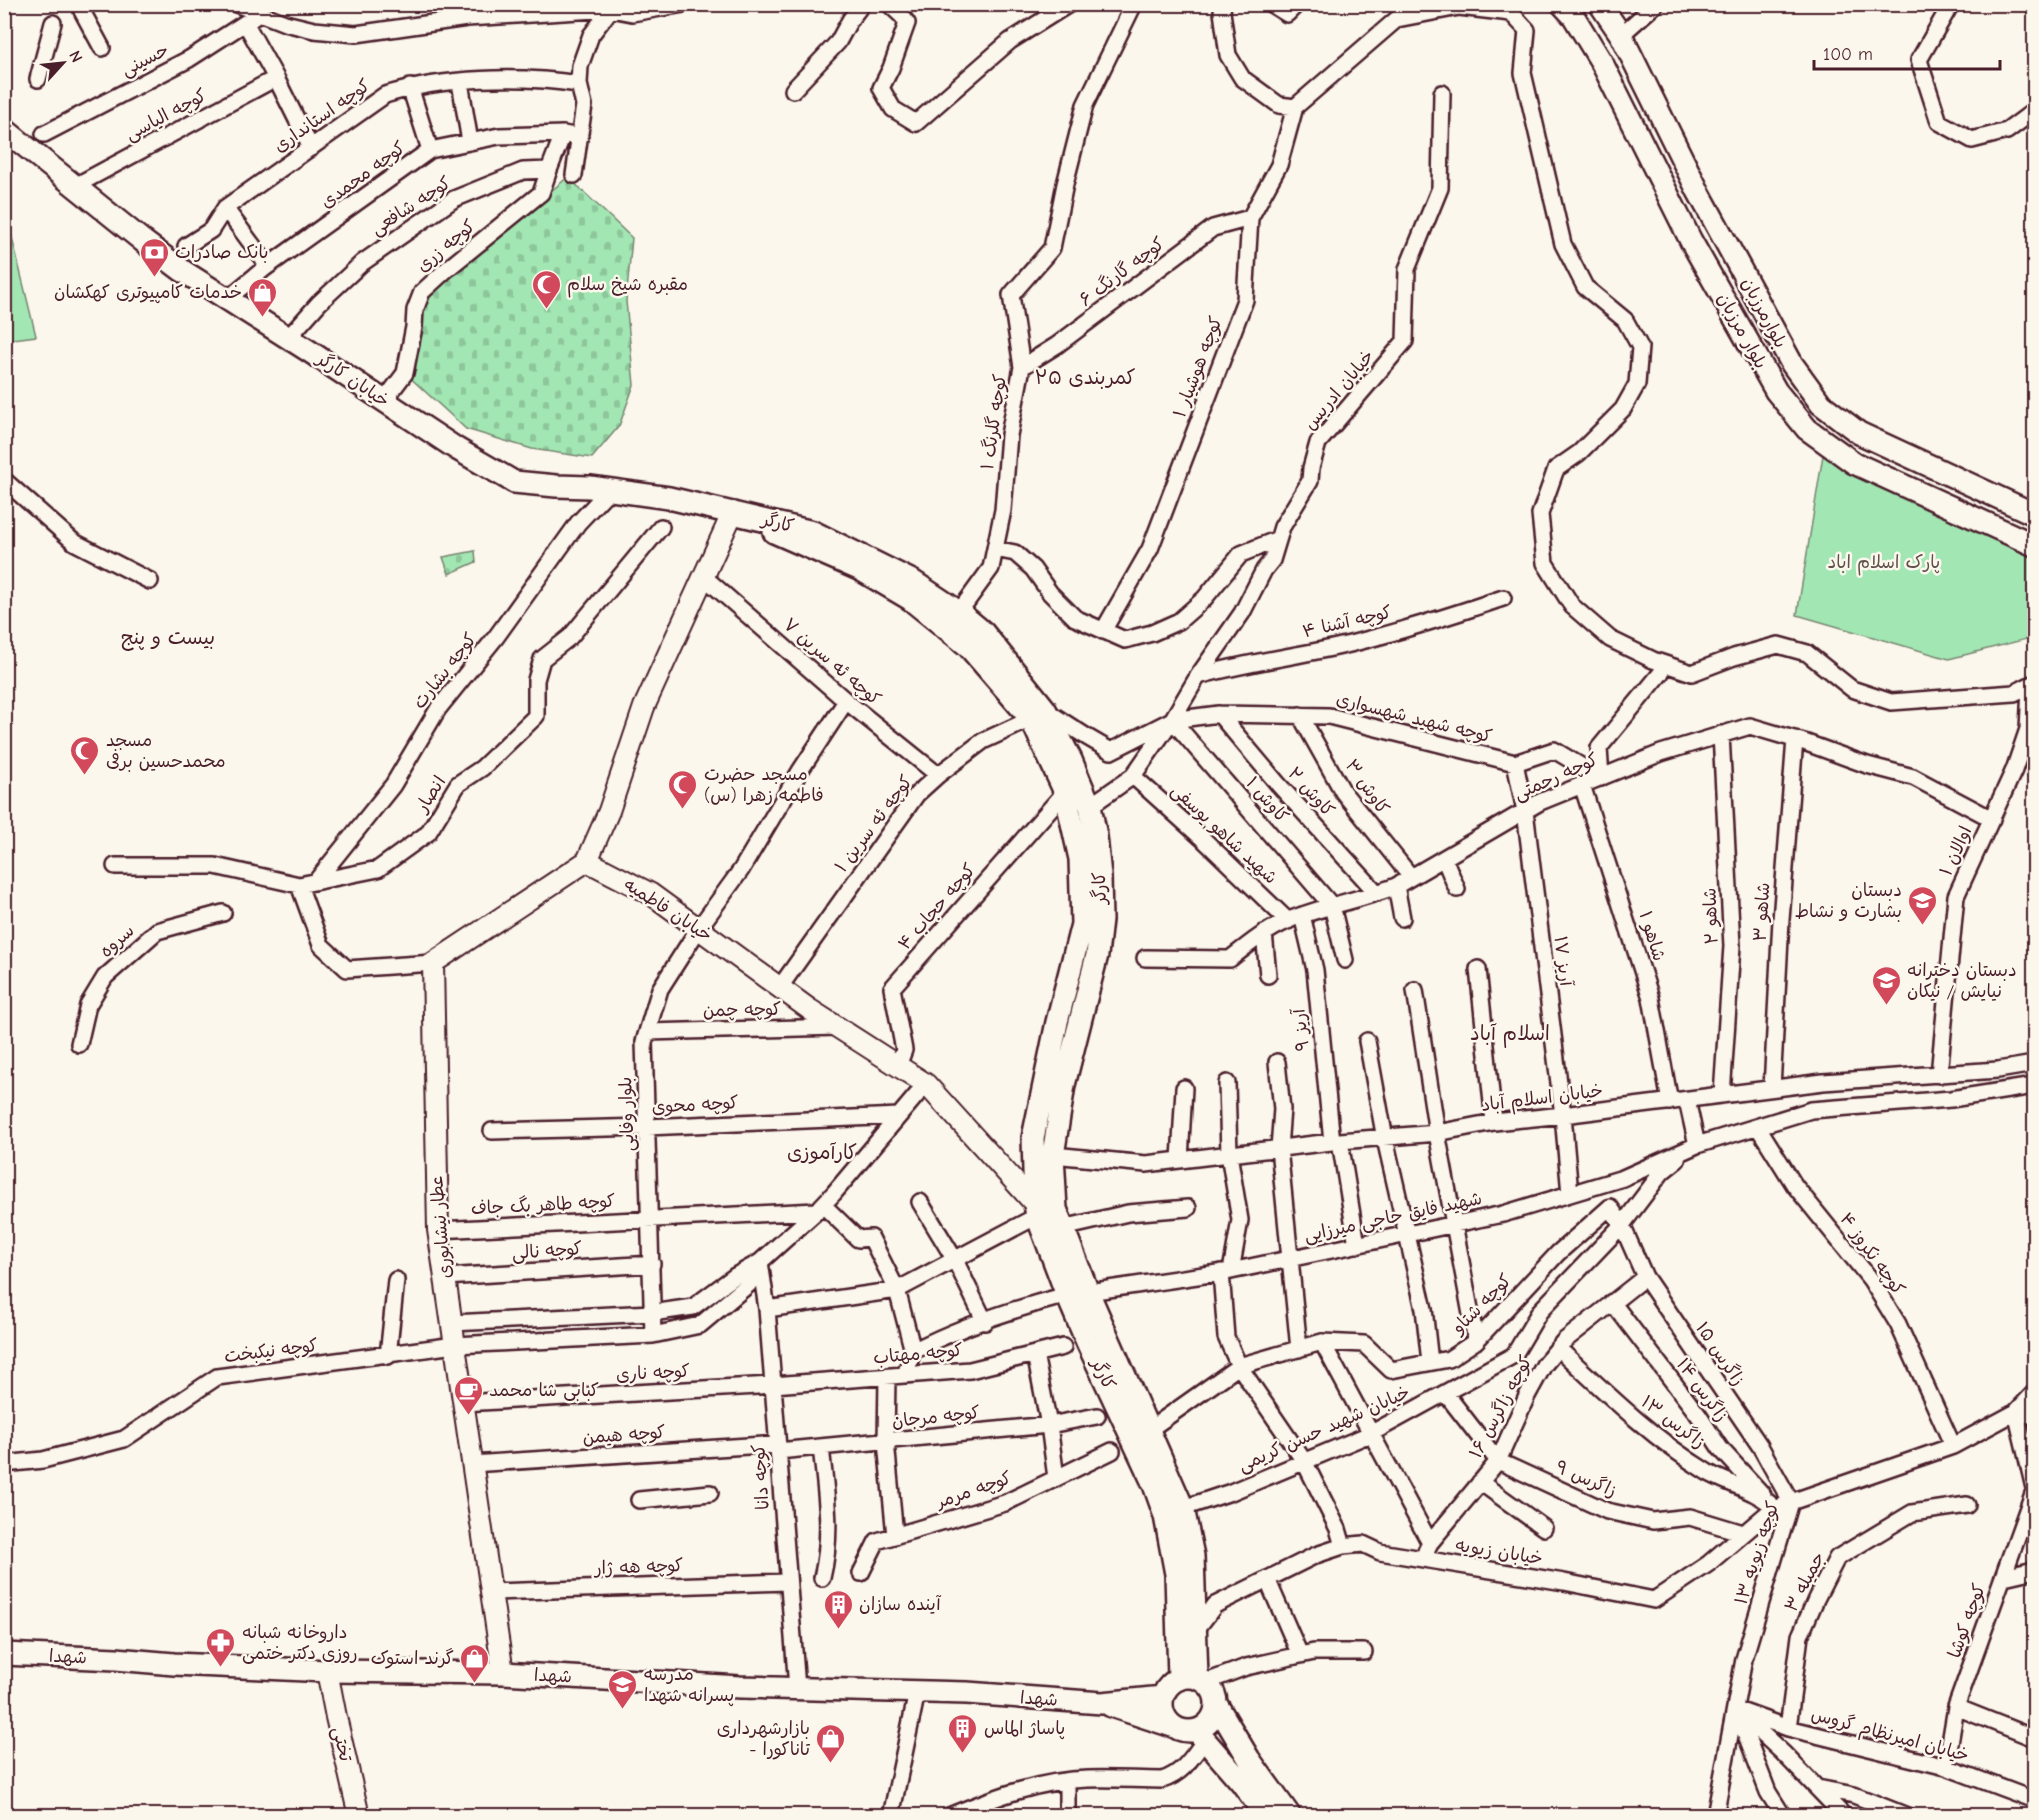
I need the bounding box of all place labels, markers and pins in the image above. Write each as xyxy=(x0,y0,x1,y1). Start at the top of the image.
bank icon: بانک صادرات xyxy=(138,236,170,278)
place label: بانک صادرات xyxy=(175,242,269,263)
mosque icon: مقبره شیخ سلام xyxy=(530,268,562,310)
place label: مقبره شیخ سلام xyxy=(567,274,688,298)
shop icon: خدمات کامپیوتری کهکشان xyxy=(247,276,279,318)
place label: خدمات کامپیوتری کهکشان xyxy=(54,282,242,304)
place label: مسجد محمدحسین برفی xyxy=(106,730,226,772)
mosque icon: مسجد محمدحسین برفی xyxy=(69,734,101,776)
place label: مسجد حضرت فاطمه زهرا (س) xyxy=(704,764,824,806)
mosque icon: مسجد حضرت فاطمه زهرا (س) xyxy=(667,768,699,810)
place label: دبستان بشارت و نشاط xyxy=(1795,880,1902,922)
school or university icon: دبستان بشارت و نشاط xyxy=(1907,884,1939,926)
place label: دبستان دخترانه نیایش / نیکان xyxy=(1907,960,2017,1002)
school or university icon: دبستان دخترانه نیایش / نیکان xyxy=(1870,964,1902,1006)
cafe icon: کبابی شا محمد xyxy=(452,1374,484,1416)
place label: کبابی شا محمد xyxy=(489,1380,599,1401)
building icon: آینده سازان xyxy=(822,1588,854,1630)
place label: آینده سازان xyxy=(859,1594,942,1615)
place label: داروخانه شبانه روزی دکتر ختمی xyxy=(242,1622,358,1664)
pharmacy icon: داروخانه شبانه روزی دکتر ختمی xyxy=(205,1626,237,1668)
shop icon: گرند استوک xyxy=(459,1642,491,1684)
place label: گرند استوک xyxy=(371,1648,454,1669)
place label: مدرسه پسرانه شهدا xyxy=(644,1664,734,1707)
school or university icon: مدرسه پسرانه شهدا xyxy=(607,1668,639,1710)
building icon: پاساژ الماس xyxy=(947,1712,979,1754)
place label: بازارشهرداری - تاناکورا xyxy=(717,1718,811,1760)
place label: پاساژ الماس xyxy=(984,1718,1065,1740)
shop icon: بازارشهرداری - تاناکورا xyxy=(815,1722,847,1764)

